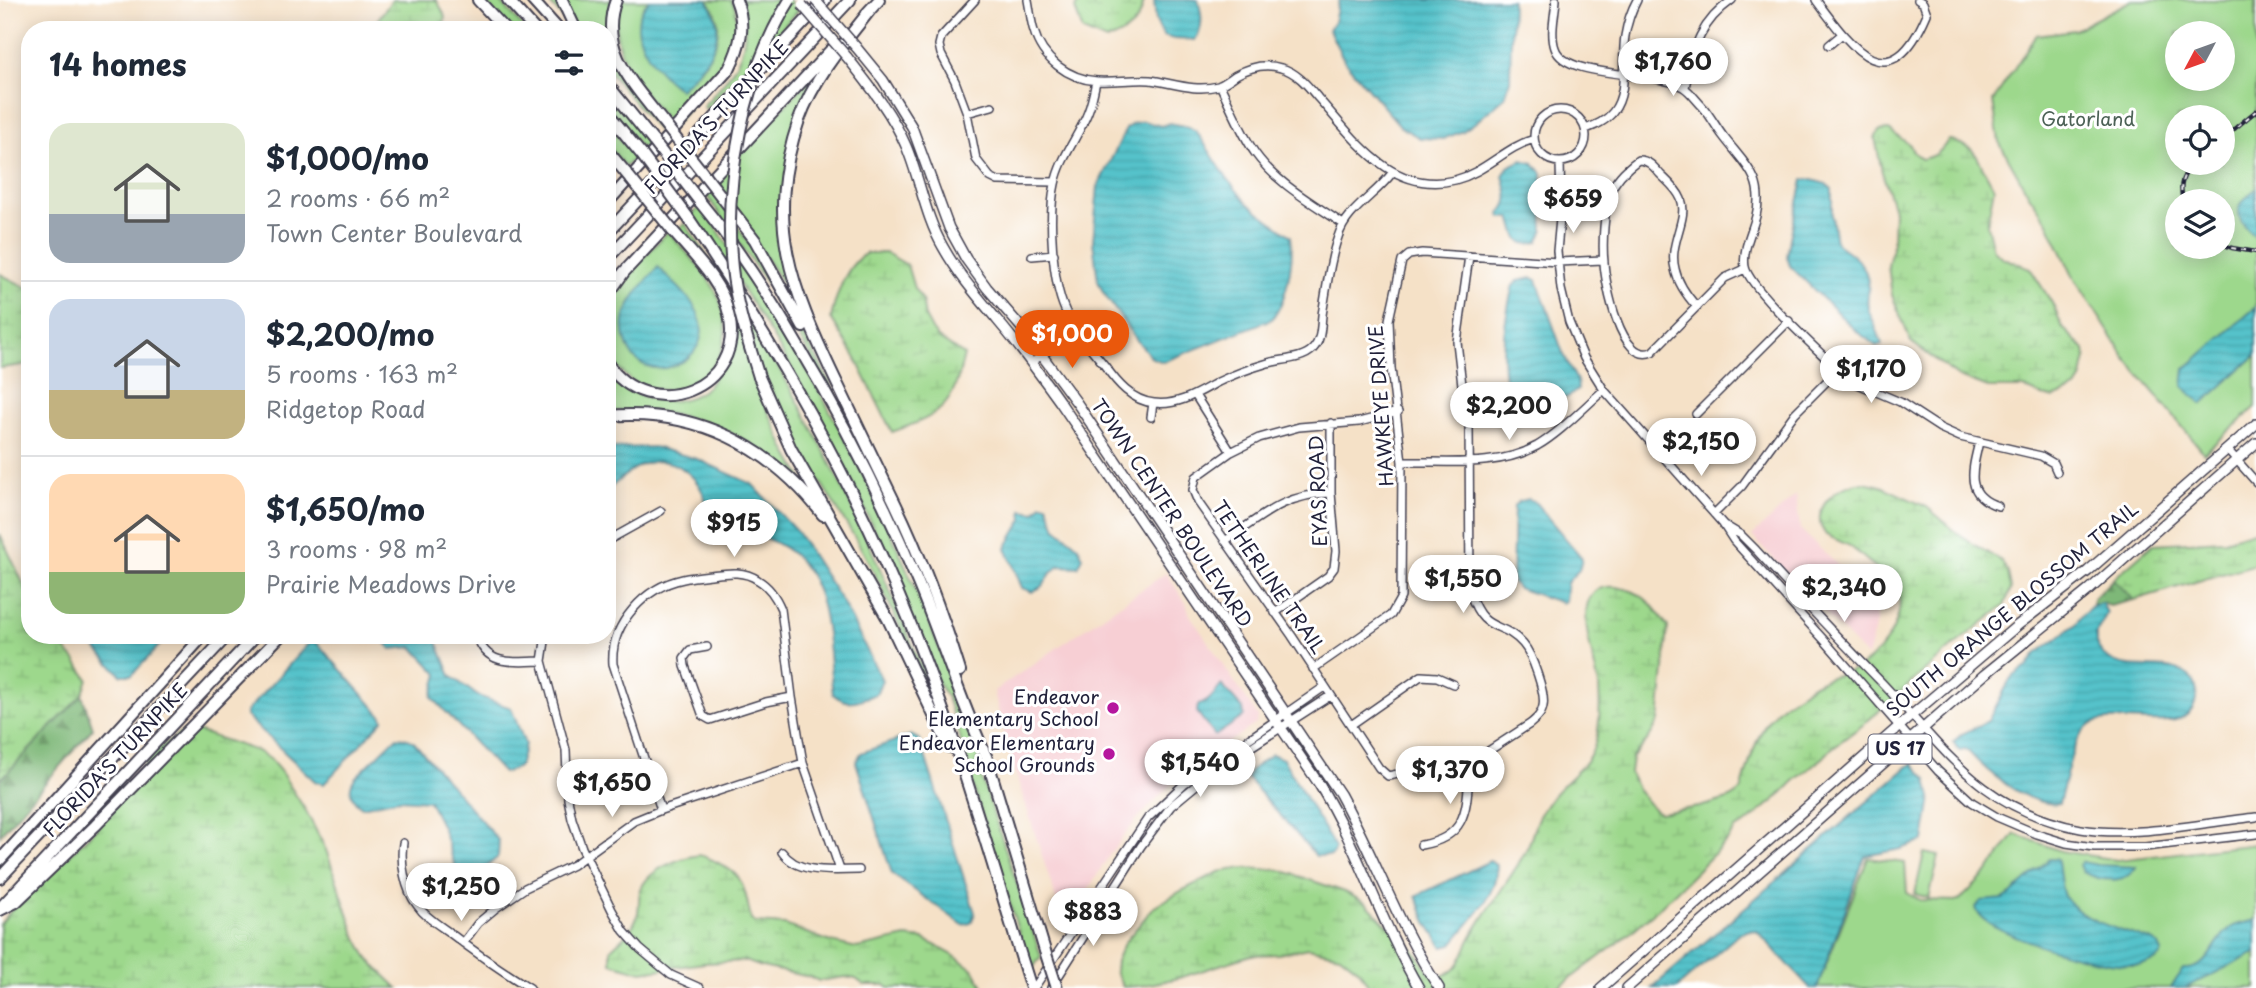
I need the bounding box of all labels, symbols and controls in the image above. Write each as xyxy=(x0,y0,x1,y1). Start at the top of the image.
north arrow xyxy=(2165,21,2235,91)
map controls xyxy=(2165,21,2235,259)
street label: FLORIDA'S TURNPIKE xyxy=(636,33,794,200)
pin: $1,760 xyxy=(1616,38,1730,98)
text: 14 homes xyxy=(49,41,187,86)
text: $1,760 xyxy=(1634,43,1712,78)
icon: filters xyxy=(550,44,588,82)
park label: Gatorland xyxy=(2041,104,2135,132)
button: locate xyxy=(2165,105,2235,175)
text: $1,000/mo xyxy=(266,135,429,180)
icon: home xyxy=(105,151,189,235)
pin: $659 xyxy=(1532,176,1614,235)
text: 2 rooms · 66 m² xyxy=(266,180,450,215)
text: $659 xyxy=(1543,180,1603,215)
button: layers xyxy=(2165,189,2235,259)
text: Town Center Boulevard xyxy=(266,215,522,250)
pin: $1,000 xyxy=(1015,310,1129,370)
text: $2,200/mo xyxy=(266,311,434,356)
text: $1,000 xyxy=(1031,315,1113,350)
street label: HAWKEYE DRIVE xyxy=(1360,325,1400,488)
icon: home xyxy=(105,327,189,411)
pin: $1,170 xyxy=(1814,346,1928,405)
text: $1,170 xyxy=(1836,350,1906,385)
text: 5 rooms · 163 m² xyxy=(266,356,458,391)
pin: $2,200 xyxy=(1452,382,1566,442)
text: $2,200 xyxy=(1466,387,1552,422)
text: Ridgetop Road xyxy=(266,391,426,426)
street label: TOWN CENTER BOULEVARD xyxy=(1086,392,1260,632)
pin: $2,150 xyxy=(1644,419,1758,478)
text: $2,150 xyxy=(1662,423,1740,458)
street label: EYAS ROAD xyxy=(1301,435,1333,547)
text: $1,650/mo xyxy=(266,486,425,531)
street label: TETHERLINE TRAIL xyxy=(1206,494,1333,659)
street label: SOUTH ORANGE BLOSSOM TRAIL xyxy=(1879,494,2144,722)
pin: $915 xyxy=(693,500,775,559)
icon: home xyxy=(105,502,189,586)
text: $915 xyxy=(707,504,761,539)
text: 3 rooms · 98 m² xyxy=(266,531,447,566)
pin: $1,550 xyxy=(1406,556,1520,615)
text: $1,550 xyxy=(1424,560,1502,595)
pin: $2,340 xyxy=(1787,564,1901,624)
text: Prairie Meadows Drive xyxy=(266,566,516,601)
text: $2,340 xyxy=(1802,569,1886,604)
street label: FLORIDA'S TURNPIKE xyxy=(35,676,193,843)
place label: Endeavor Elementary School xyxy=(928,682,1099,732)
marker: Endeavor Elementary School xyxy=(1105,700,1121,716)
place label: Endeavor Elementary School Grounds xyxy=(899,728,1095,778)
road number: US 17 xyxy=(1868,734,1932,764)
pin: $1,540 xyxy=(1143,740,1257,799)
text: $1,540 xyxy=(1160,744,1240,779)
marker: Endeavor Elementary School Grounds xyxy=(1101,746,1117,762)
pin: $1,370 xyxy=(1393,746,1507,806)
text: $1,370 xyxy=(1412,751,1488,786)
pin: $1,650 xyxy=(555,760,669,819)
text: $1,650 xyxy=(573,764,651,799)
pin: $1,250 xyxy=(404,864,518,923)
text: $1,250 xyxy=(422,868,500,903)
pin: $883 xyxy=(1052,888,1134,948)
text: $883 xyxy=(1064,893,1122,928)

